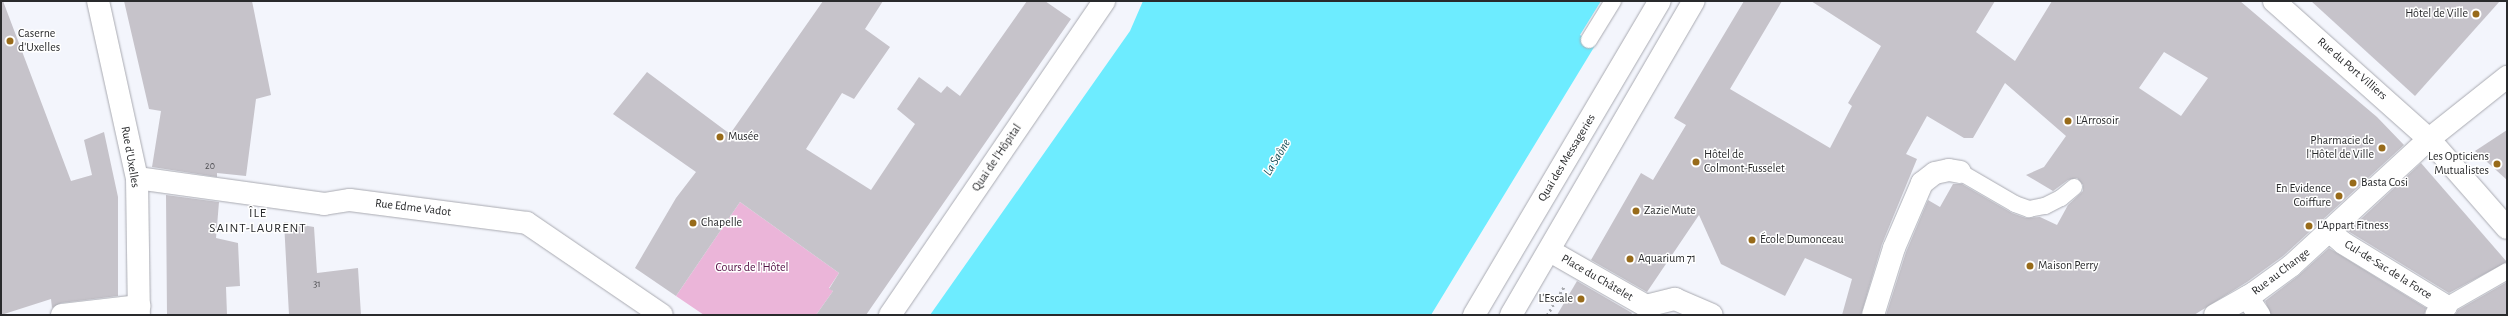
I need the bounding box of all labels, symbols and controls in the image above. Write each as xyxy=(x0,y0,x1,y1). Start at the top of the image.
place label: Hôtel de Ville xyxy=(2405,7,2468,21)
marker: Hôtel de Ville xyxy=(2471,9,2481,19)
place label: Caserne d'Uxelles xyxy=(18,27,60,55)
street label: Rue du Port Villiers xyxy=(2314,35,2390,103)
marker: Caserne d'Uxelles xyxy=(5,36,15,46)
street label: Quai des Messageries xyxy=(1535,112,1599,204)
place label: L'Arrosoir xyxy=(2076,114,2119,128)
marker: L'Arrosoir xyxy=(2063,116,2073,126)
street label: Quai de l'Hôpital xyxy=(969,122,1025,194)
street label: Rue d'Uxelles xyxy=(118,125,142,189)
place label: Musée xyxy=(728,130,759,144)
marker: Musée xyxy=(715,132,725,142)
place label: Pharmacie de l'Hôtel de Ville xyxy=(2306,134,2374,162)
water label: La Saône xyxy=(1261,137,1295,179)
marker: Pharmacie de l'Hôtel de Ville xyxy=(2377,143,2387,153)
place label: Hôtel de Colmont-Fusselet xyxy=(1704,148,1785,176)
place label: Les Opticiens Mutualistes xyxy=(2428,150,2489,178)
marker: Hôtel de Colmont-Fusselet xyxy=(1691,157,1701,167)
marker: Les Opticiens Mutualistes xyxy=(2492,159,2502,169)
house number: 20 xyxy=(205,161,215,173)
place label: Basta Cosi xyxy=(2361,176,2408,190)
marker: Basta Cosi xyxy=(2348,178,2358,188)
place label: En Evidence Coiffure xyxy=(2276,182,2331,210)
marker: En Evidence Coiffure xyxy=(2334,191,2344,201)
street label: Rue Edme Vadot xyxy=(374,196,452,220)
place label: Zazie Mute xyxy=(1644,204,1696,218)
marker: Zazie Mute xyxy=(1631,206,1641,216)
district label: ÎLE SAINT-LAURENT xyxy=(209,207,307,238)
place label: Chapelle xyxy=(701,216,742,230)
marker: Chapelle xyxy=(688,218,698,228)
place label: L'Appart Fitness xyxy=(2317,219,2389,233)
marker: L'Appart Fitness xyxy=(2304,221,2314,231)
place label: École Dumonceau xyxy=(1760,233,1844,247)
marker: École Dumonceau xyxy=(1747,235,1757,245)
street label: Cul-de-Sac de la Force xyxy=(2342,237,2434,303)
street label: Rue au Change xyxy=(2249,245,2313,299)
street label: Place du Châtelet xyxy=(1558,252,1636,304)
place label: Aquarium 71 xyxy=(1638,252,1696,266)
marker: Aquarium 71 xyxy=(1625,254,1635,264)
place label: Maison Perry xyxy=(2038,259,2098,273)
park label: Cours de l'Hôtel xyxy=(716,261,788,275)
marker: Maison Perry xyxy=(2025,261,2035,271)
house number: 31 xyxy=(313,279,321,291)
place label: L'Escale xyxy=(1538,292,1573,306)
marker: L'Escale xyxy=(1576,294,1586,304)

